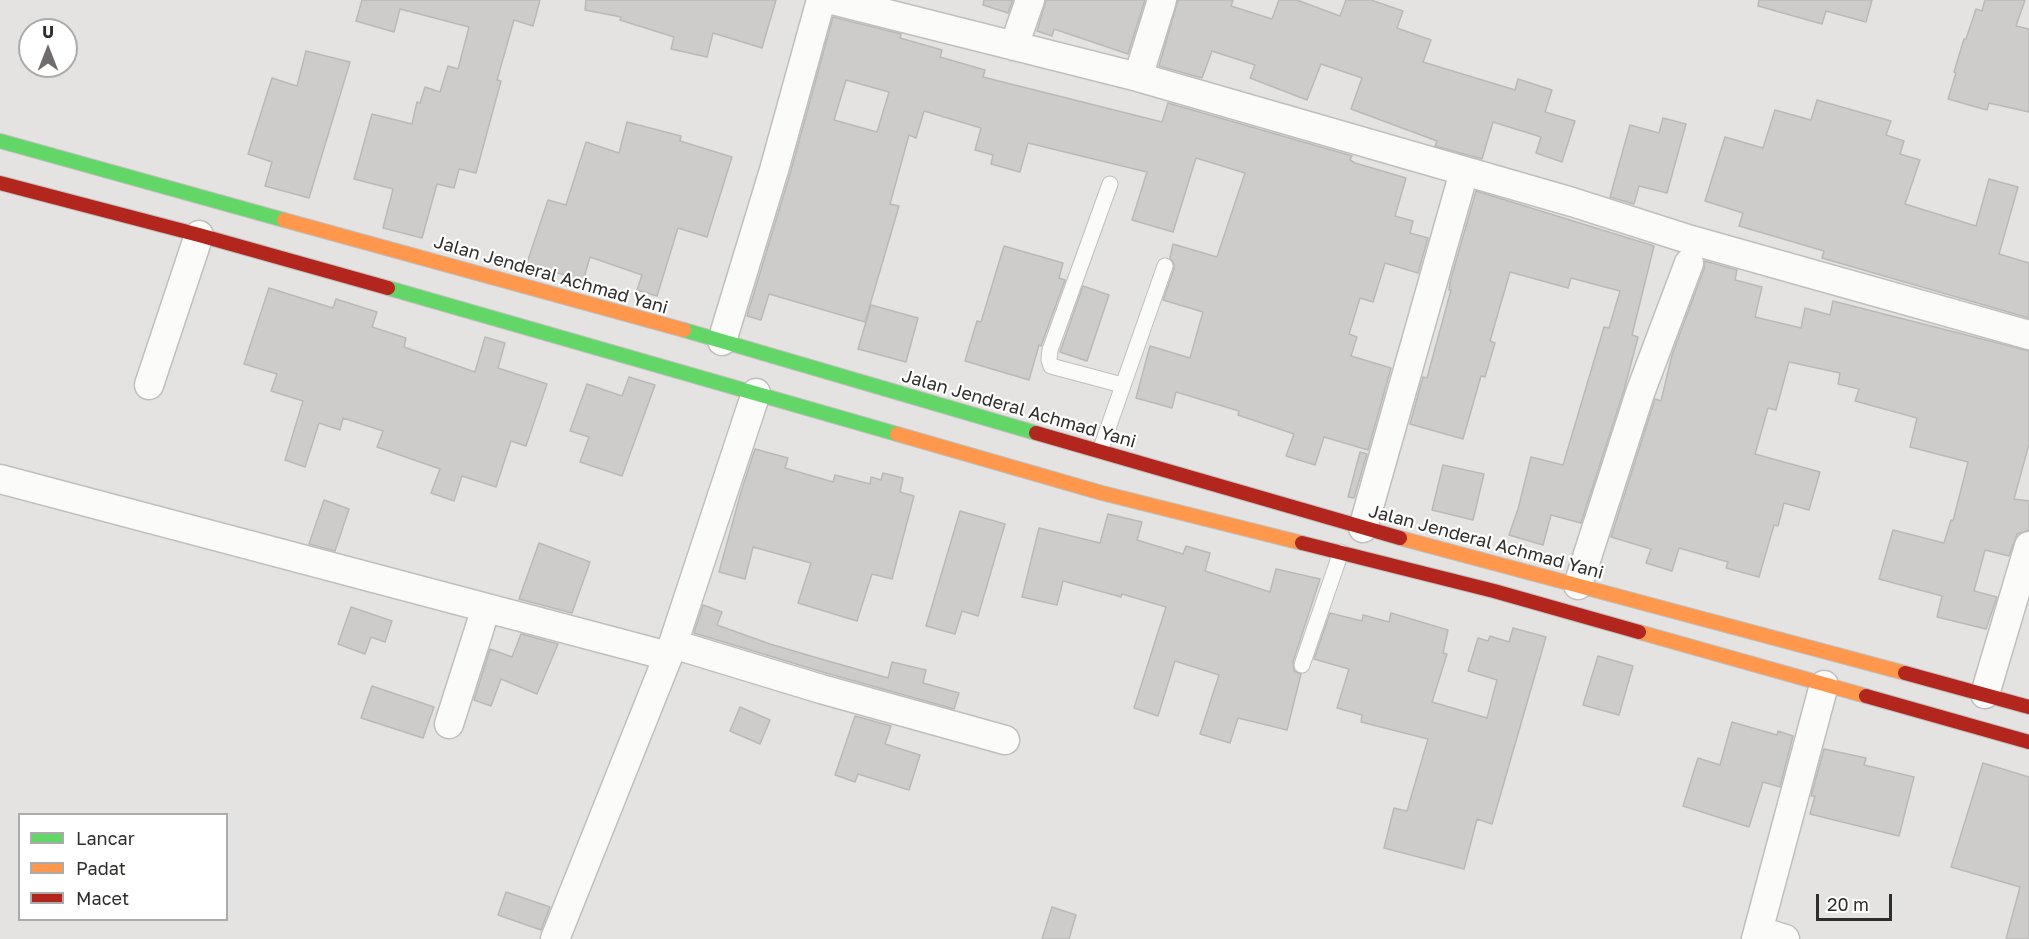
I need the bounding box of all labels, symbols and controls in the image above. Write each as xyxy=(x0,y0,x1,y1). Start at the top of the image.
north arrow xyxy=(18,18,78,78)
text: U xyxy=(42,22,54,42)
street label: Jalan Jenderal Achmad Yani xyxy=(431,231,671,319)
street label: Jalan Jenderal Achmad Yani xyxy=(899,365,1139,453)
street label: Jalan Jenderal Achmad Yani xyxy=(1366,500,1606,584)
legend xyxy=(18,813,228,921)
text: Lancar xyxy=(76,827,135,849)
text: Padat xyxy=(76,857,126,879)
scale bar xyxy=(1819,882,1896,920)
text: Macet xyxy=(76,887,129,909)
text: 20 m xyxy=(1827,893,1869,915)

